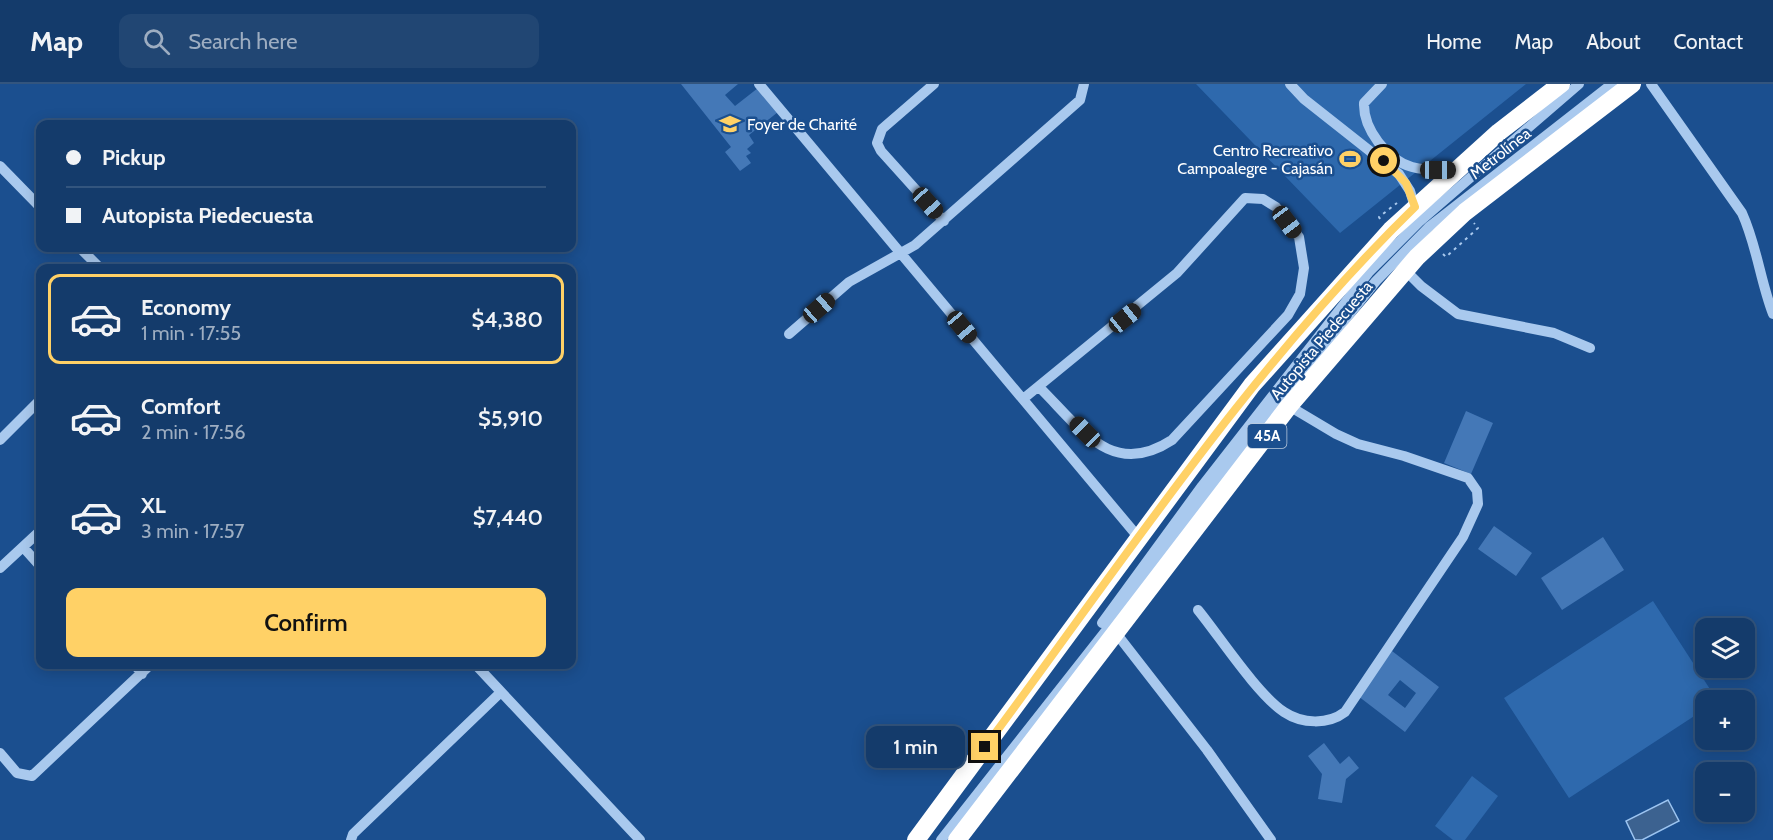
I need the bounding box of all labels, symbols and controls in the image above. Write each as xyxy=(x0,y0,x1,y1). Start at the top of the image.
search box xyxy=(119,14,539,68)
text: Map xyxy=(30,24,83,58)
icon: search xyxy=(140,25,173,58)
text: Search here xyxy=(188,28,297,55)
text: Home xyxy=(1426,29,1482,54)
text: Map xyxy=(1515,29,1553,54)
text: About xyxy=(1586,29,1640,54)
text: Contact xyxy=(1673,29,1743,54)
school or university icon: Foyer de Charité xyxy=(718,112,742,136)
place label: Foyer de Charité xyxy=(747,115,857,134)
street label: Metrolínea xyxy=(1466,124,1535,183)
place label: Centro Recreativo Campoalegre - Cajasán xyxy=(1177,141,1333,178)
text: Pickup xyxy=(102,144,166,171)
sports icon: Centro Recreativo Campoalegre - Cajasán xyxy=(1338,147,1362,171)
route start xyxy=(1370,147,1397,174)
car xyxy=(1420,161,1456,179)
car xyxy=(909,184,947,222)
text: Autopista Piedecuesta xyxy=(102,202,313,229)
car xyxy=(1269,202,1305,242)
street label: Autopista Piedecuesta xyxy=(1266,277,1377,404)
car xyxy=(800,289,838,327)
icon: car xyxy=(69,292,123,346)
text: Economy xyxy=(141,294,231,321)
car xyxy=(1105,300,1145,336)
text: $4,380 xyxy=(471,306,543,333)
car xyxy=(944,307,980,347)
text: 1 min · 17:55 xyxy=(141,321,241,345)
icon: car xyxy=(69,391,123,445)
text: Comfort xyxy=(141,393,220,420)
text: $5,910 xyxy=(478,405,543,432)
car xyxy=(1066,413,1104,451)
text: 2 min · 17:56 xyxy=(141,420,246,444)
road number: 45A xyxy=(1248,424,1286,448)
icon: car xyxy=(69,490,123,544)
text: XL xyxy=(141,492,166,519)
text: $7,440 xyxy=(473,504,543,531)
text: 3 min · 17:57 xyxy=(141,519,245,543)
button: Confirm xyxy=(66,588,546,657)
map controls xyxy=(1695,618,1755,822)
button: layers xyxy=(1695,618,1755,678)
button: + xyxy=(1695,690,1755,750)
callout: 1 min xyxy=(865,726,964,768)
route end xyxy=(971,733,998,760)
text: 1 min xyxy=(893,735,938,759)
button: − xyxy=(1695,762,1755,822)

